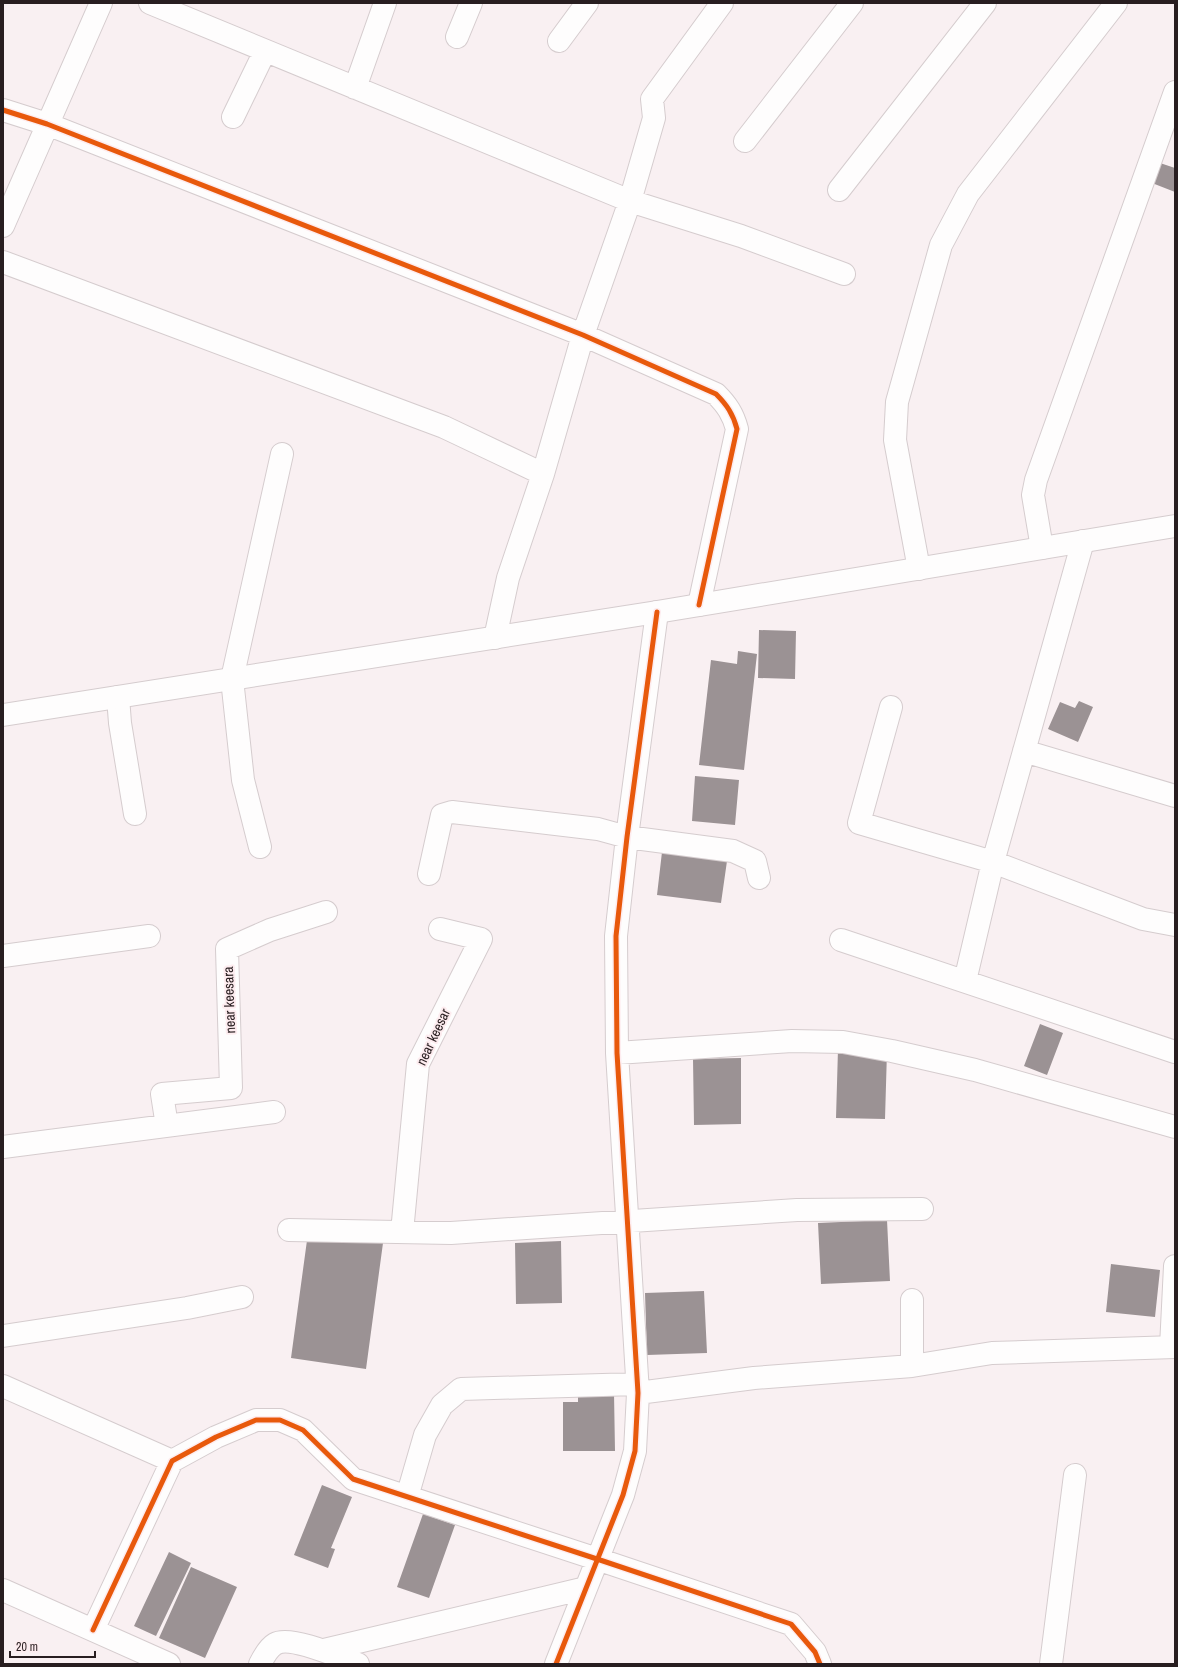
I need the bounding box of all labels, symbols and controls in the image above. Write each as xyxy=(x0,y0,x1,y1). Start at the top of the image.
street label: near keesara xyxy=(219,966,239,1034)
street label: near keesar xyxy=(412,1006,454,1068)
scale bar xyxy=(10,1633,95,1659)
text: 20 m xyxy=(16,1639,38,1655)

